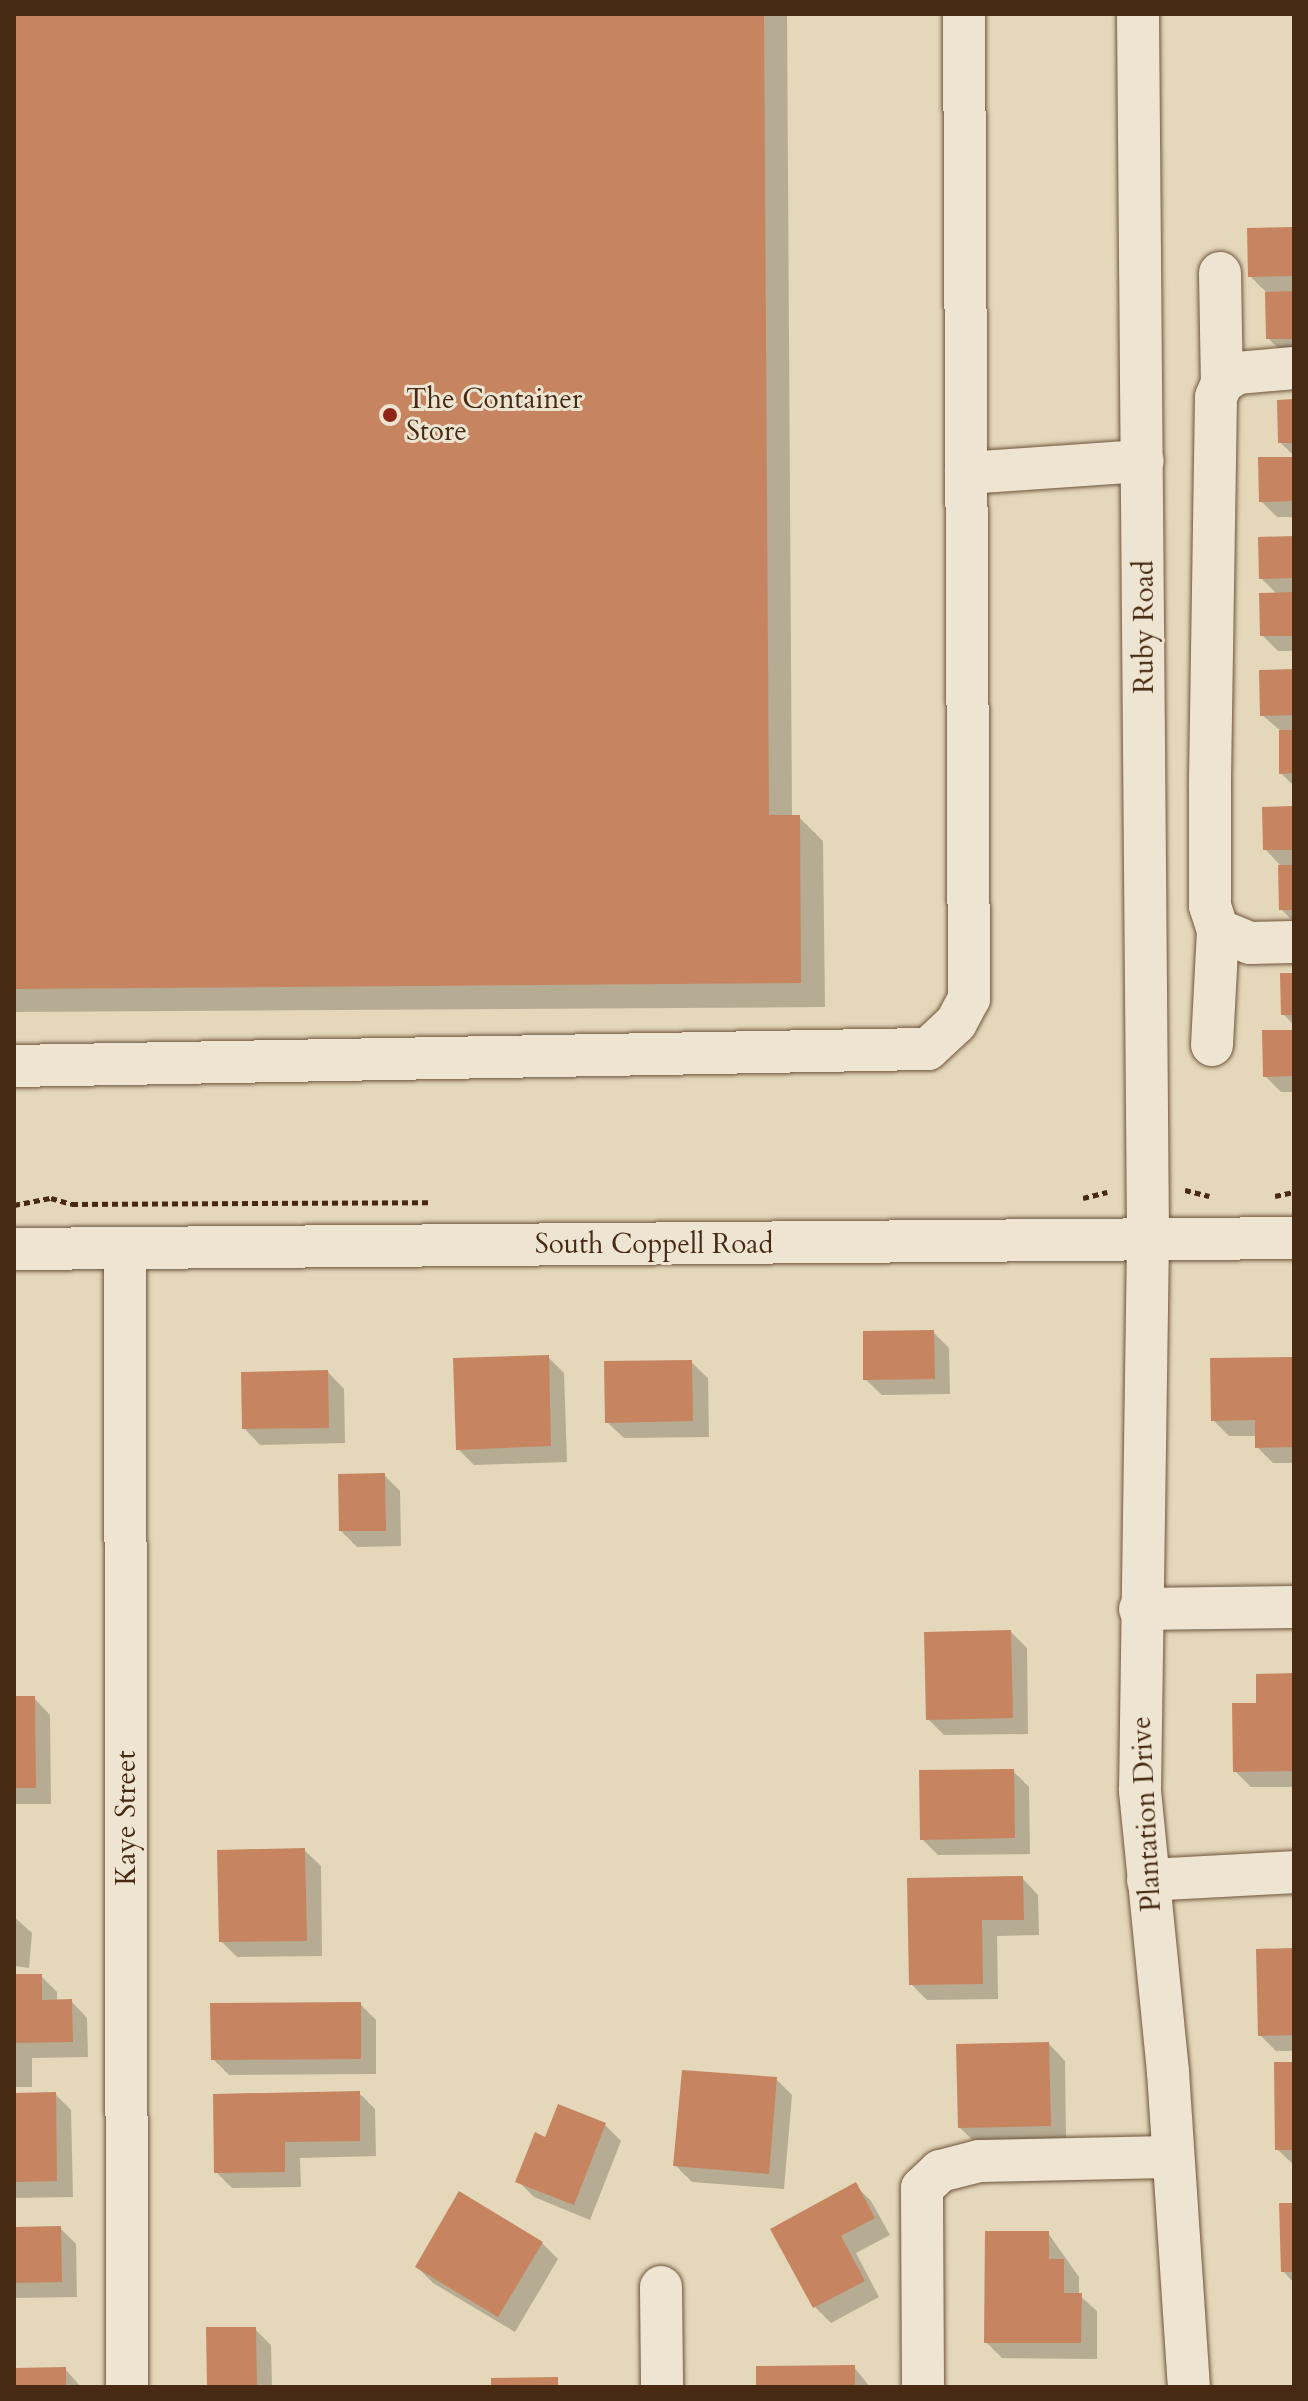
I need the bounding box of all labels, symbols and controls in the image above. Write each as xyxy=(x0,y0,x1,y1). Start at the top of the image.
place label: The Container Store xyxy=(406,382,582,448)
marker: The Container Store xyxy=(381,406,399,424)
street label: Ruby Road xyxy=(1127,560,1161,694)
street label: South Coppell Road xyxy=(535,1227,773,1261)
street label: Plantation Drive xyxy=(1124,1715,1168,1913)
street label: Kaye Street xyxy=(109,1750,143,1886)

